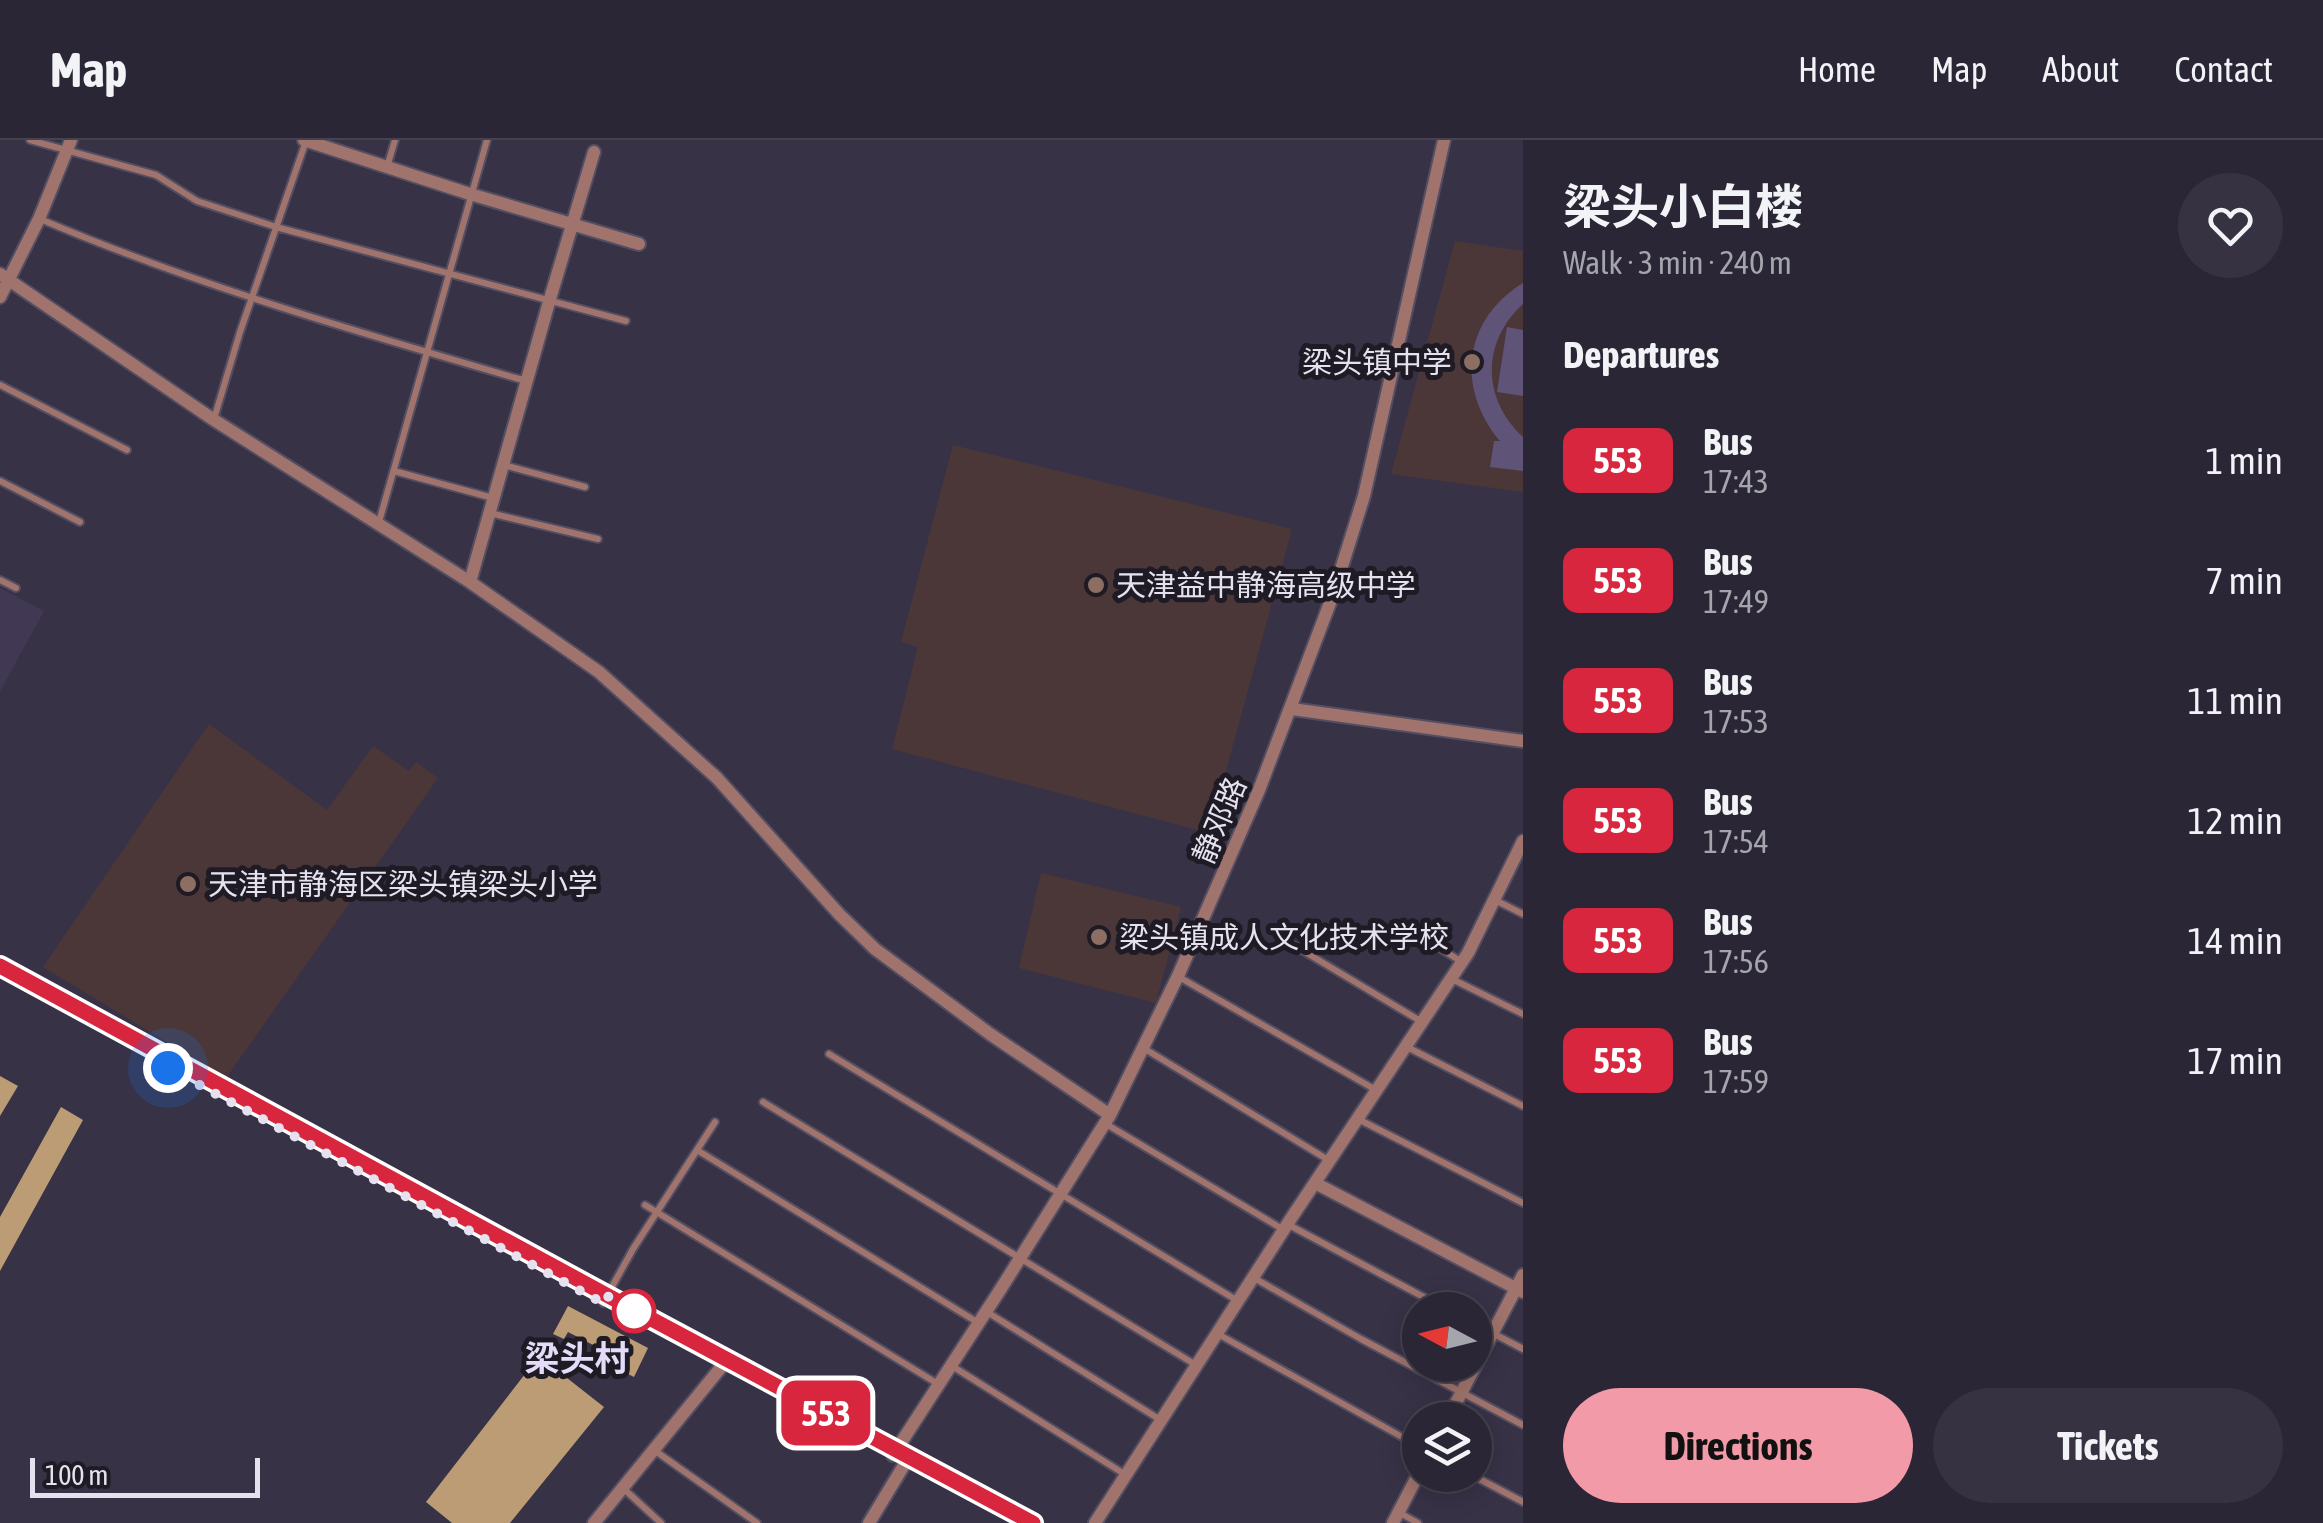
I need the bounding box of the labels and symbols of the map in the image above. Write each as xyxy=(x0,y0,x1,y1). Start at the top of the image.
place label: 梁头镇中学 xyxy=(1302,345,1452,379)
marker: 梁头镇中学 xyxy=(1461,351,1483,373)
place label: 天津益中静海高级中学 xyxy=(1116,568,1416,602)
marker: 天津益中静海高级中学 xyxy=(1085,574,1107,596)
street label: 静邓路 xyxy=(1186,772,1252,868)
place label: 天津市静海区梁头镇梁头小学 xyxy=(208,867,598,901)
marker: 天津市静海区梁头镇梁头小学 xyxy=(177,873,199,895)
place label: 梁头镇成人文化技术学校 xyxy=(1119,920,1449,954)
marker: 梁头镇成人文化技术学校 xyxy=(1088,926,1110,948)
your location xyxy=(143,1043,193,1093)
unlabelled marker xyxy=(613,1290,655,1332)
north arrow xyxy=(1402,1292,1492,1382)
district label: 梁头村 xyxy=(524,1338,630,1378)
line badge: 553 xyxy=(768,1380,884,1446)
scale bar xyxy=(30,1453,260,1498)

